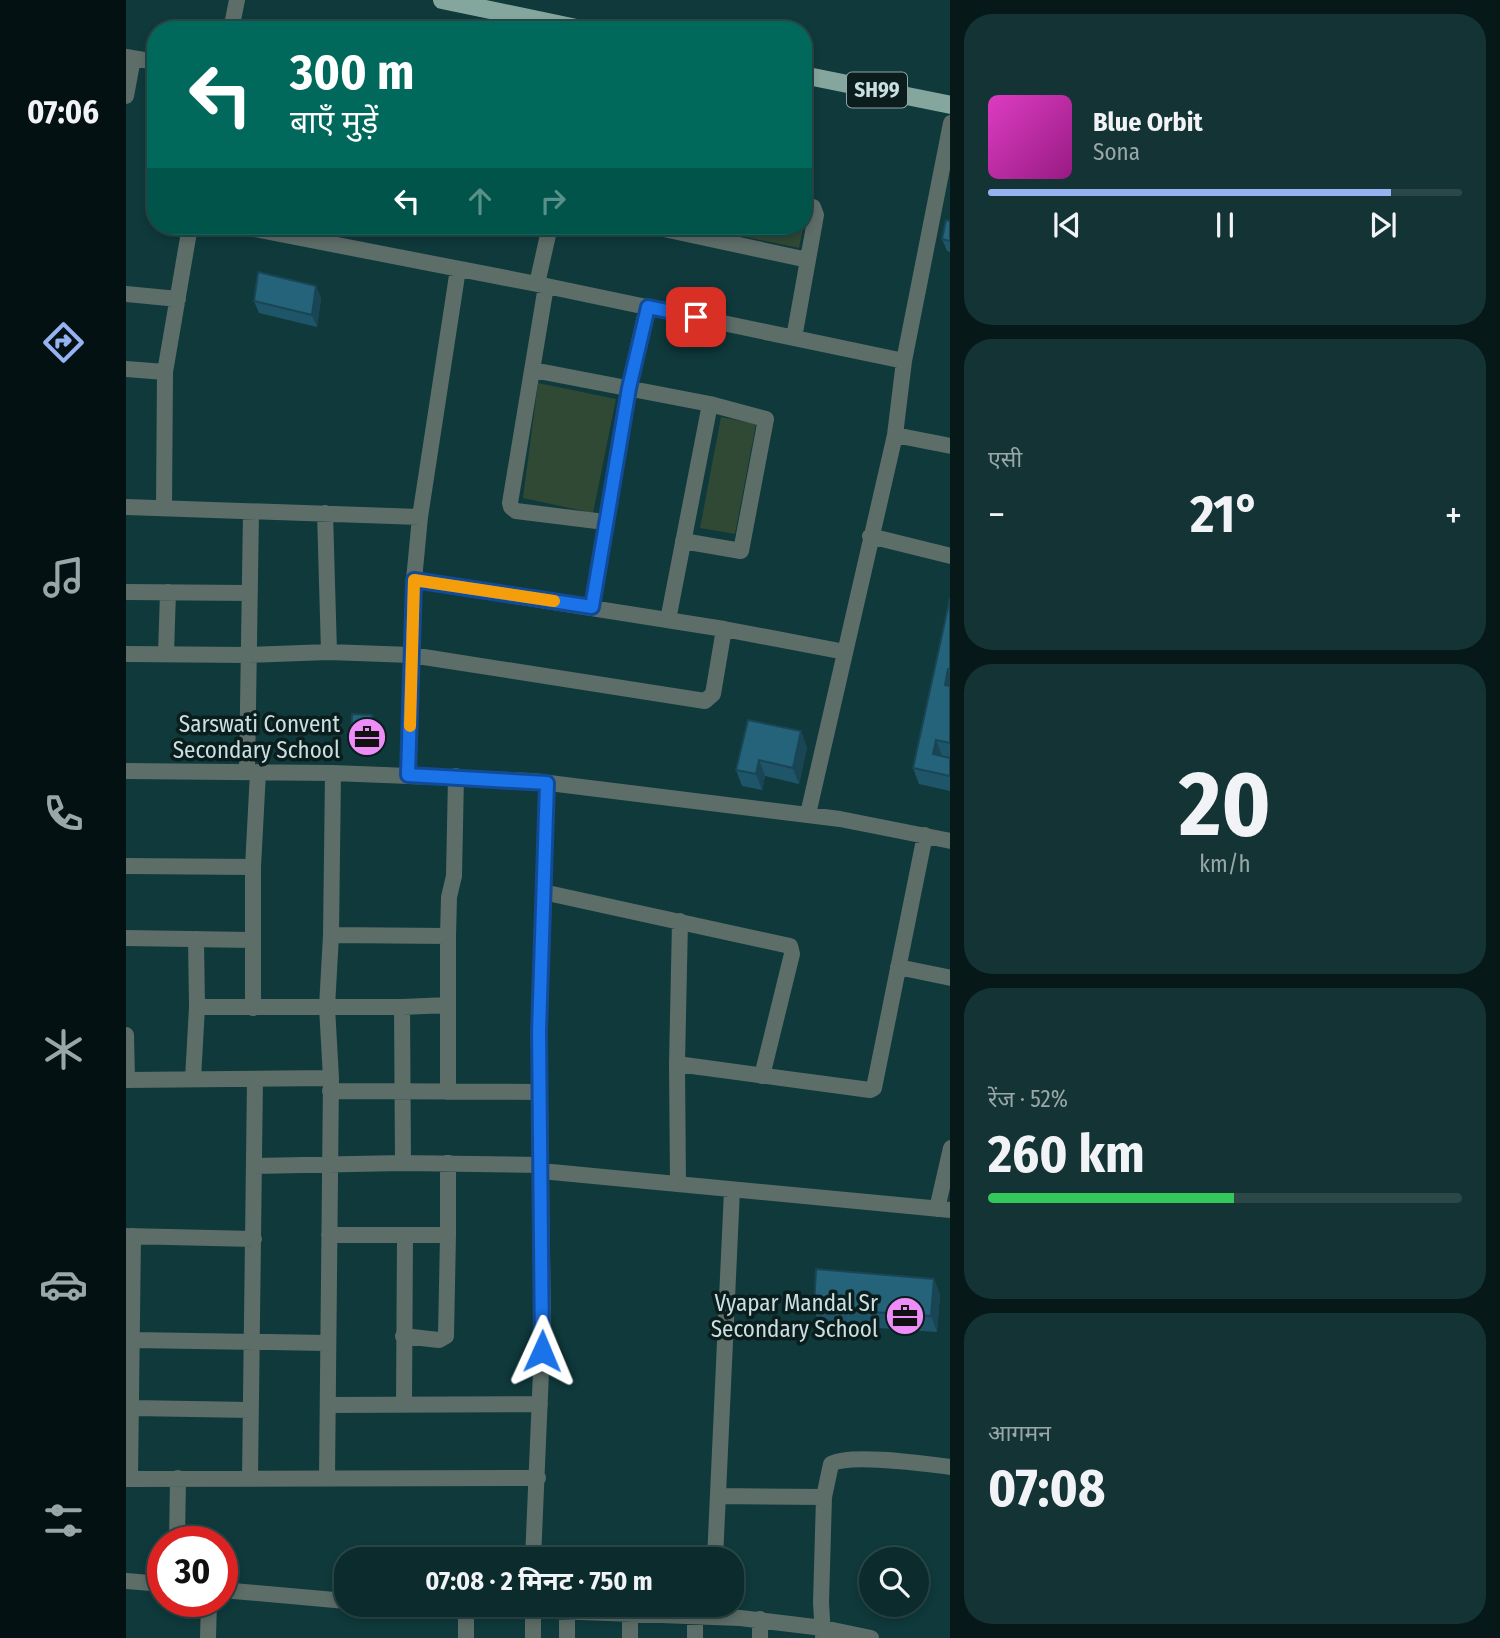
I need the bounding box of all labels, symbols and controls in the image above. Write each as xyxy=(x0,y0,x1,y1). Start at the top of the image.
text: 300 m xyxy=(290,43,414,102)
icon: left xyxy=(175,49,266,140)
road number: SH99 xyxy=(847,72,907,108)
text: 07:06 xyxy=(27,93,99,131)
text: बाएँ मुड़ें xyxy=(290,103,378,141)
text: Blue Orbit xyxy=(1093,107,1203,138)
text: Sona xyxy=(1093,138,1140,166)
icon: left xyxy=(388,182,426,220)
icon: ahead xyxy=(461,182,499,220)
icon: right xyxy=(534,182,572,220)
icon: previous xyxy=(1048,206,1086,244)
icon: pause xyxy=(1206,206,1244,244)
icon: next xyxy=(1364,206,1402,244)
pin xyxy=(666,287,726,347)
icon: arrive xyxy=(677,298,715,336)
icon: directions xyxy=(39,318,88,367)
text: एसी xyxy=(988,445,1022,473)
text: 21° xyxy=(1190,483,1260,546)
text: − xyxy=(988,492,1005,538)
text: + xyxy=(1445,492,1462,538)
icon: music xyxy=(39,553,88,602)
place label: Sarswati Convent Secondary School xyxy=(173,710,340,764)
office icon: Sarswati Convent Secondary School xyxy=(346,716,388,758)
text: 20 xyxy=(1179,750,1271,859)
icon: phone xyxy=(39,789,88,838)
text: km/h xyxy=(1199,850,1251,878)
icon: climate xyxy=(39,1025,88,1074)
text: रेंज · 52% xyxy=(988,1085,1068,1113)
text: 260 km xyxy=(988,1123,1145,1186)
icon: car xyxy=(39,1260,88,1309)
place label: Vyapar Mandal Sr Secondary School xyxy=(711,1289,878,1343)
office icon: Vyapar Mandal Sr Secondary School xyxy=(884,1295,926,1337)
position arrow xyxy=(505,1314,579,1388)
text: आगमन xyxy=(988,1419,1051,1447)
text: 07:08 xyxy=(988,1457,1105,1520)
icon: filters xyxy=(39,1496,88,1545)
speed limit sign: 30 xyxy=(147,1526,238,1617)
map controls xyxy=(859,1547,929,1617)
button: search xyxy=(859,1547,929,1617)
text: 07:08 · 2 मिनट · 750 m xyxy=(425,1566,653,1597)

